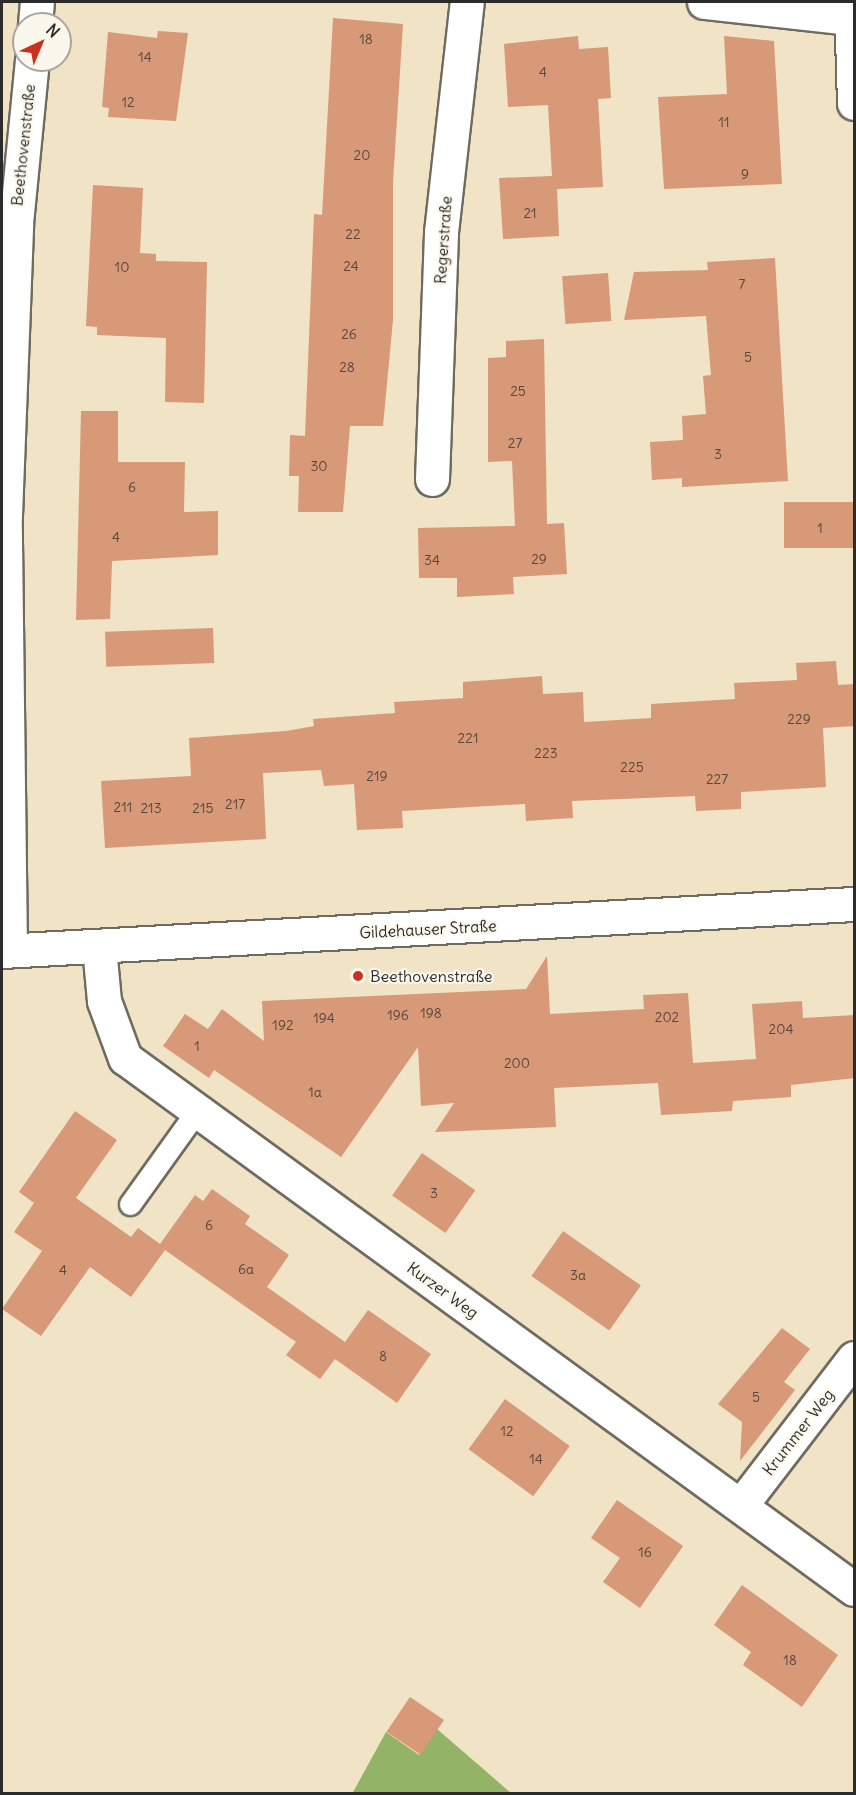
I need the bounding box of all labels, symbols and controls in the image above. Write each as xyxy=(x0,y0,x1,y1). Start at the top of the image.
north arrow xyxy=(12,12,72,72)
text: N xyxy=(42,19,64,42)
house number: 18 xyxy=(359,31,373,47)
house number: 14 xyxy=(138,49,152,65)
house number: 4 xyxy=(539,64,547,80)
street label: Beethovenstraße xyxy=(7,83,39,207)
house number: 12 xyxy=(121,94,135,110)
house number: 11 xyxy=(718,114,730,130)
house number: 20 xyxy=(354,147,370,163)
house number: 9 xyxy=(741,166,749,182)
street label: Regerstraße xyxy=(430,195,456,285)
house number: 21 xyxy=(523,205,537,221)
house number: 22 xyxy=(345,226,361,242)
house number: 24 xyxy=(343,258,359,274)
house number: 10 xyxy=(115,259,129,275)
house number: 7 xyxy=(739,276,745,292)
house number: 26 xyxy=(341,326,357,342)
house number: 5 xyxy=(744,349,752,365)
house number: 28 xyxy=(339,359,355,375)
house number: 25 xyxy=(510,383,526,399)
house number: 27 xyxy=(508,435,522,451)
house number: 3 xyxy=(714,446,722,462)
house number: 30 xyxy=(310,458,328,474)
house number: 6 xyxy=(128,479,136,495)
house number: 1 xyxy=(817,520,823,536)
house number: 4 xyxy=(112,529,120,545)
house number: 29 xyxy=(531,551,547,567)
house number: 34 xyxy=(424,552,440,568)
house number: 229 xyxy=(787,711,811,727)
house number: 221 xyxy=(458,730,478,746)
house number: 223 xyxy=(534,745,558,761)
house number: 225 xyxy=(620,759,644,775)
house number: 219 xyxy=(366,768,388,784)
house number: 227 xyxy=(706,771,728,787)
house number: 217 xyxy=(225,796,245,812)
house number: 211 xyxy=(114,799,132,815)
house number: 213 xyxy=(140,800,162,816)
house number: 215 xyxy=(192,800,214,816)
street label: Gildehauser Straße xyxy=(359,916,497,942)
place label: Beethovenstraße xyxy=(370,966,492,986)
marker: Beethovenstraße xyxy=(351,969,365,983)
house number: 198 xyxy=(420,1005,442,1021)
house number: 196 xyxy=(387,1007,409,1023)
house number: 202 xyxy=(655,1009,679,1025)
house number: 194 xyxy=(313,1010,335,1026)
house number: 192 xyxy=(272,1017,294,1033)
house number: 204 xyxy=(769,1021,793,1037)
house number: 1 xyxy=(194,1038,200,1054)
house number: 200 xyxy=(504,1055,530,1071)
house number: 1a xyxy=(308,1084,322,1100)
house number: 3 xyxy=(430,1185,438,1201)
house number: 6 xyxy=(205,1217,213,1233)
street label: Kurzer Weg xyxy=(404,1258,482,1322)
house number: 6a xyxy=(238,1261,254,1277)
house number: 4 xyxy=(59,1262,67,1278)
house number: 3a xyxy=(570,1267,586,1283)
house number: 8 xyxy=(379,1348,387,1364)
street label: Krummer Weg xyxy=(758,1385,838,1479)
house number: 5 xyxy=(752,1389,760,1405)
house number: 12 xyxy=(500,1423,514,1439)
house number: 14 xyxy=(529,1451,543,1467)
house number: 16 xyxy=(638,1544,652,1560)
house number: 18 xyxy=(783,1652,797,1668)

